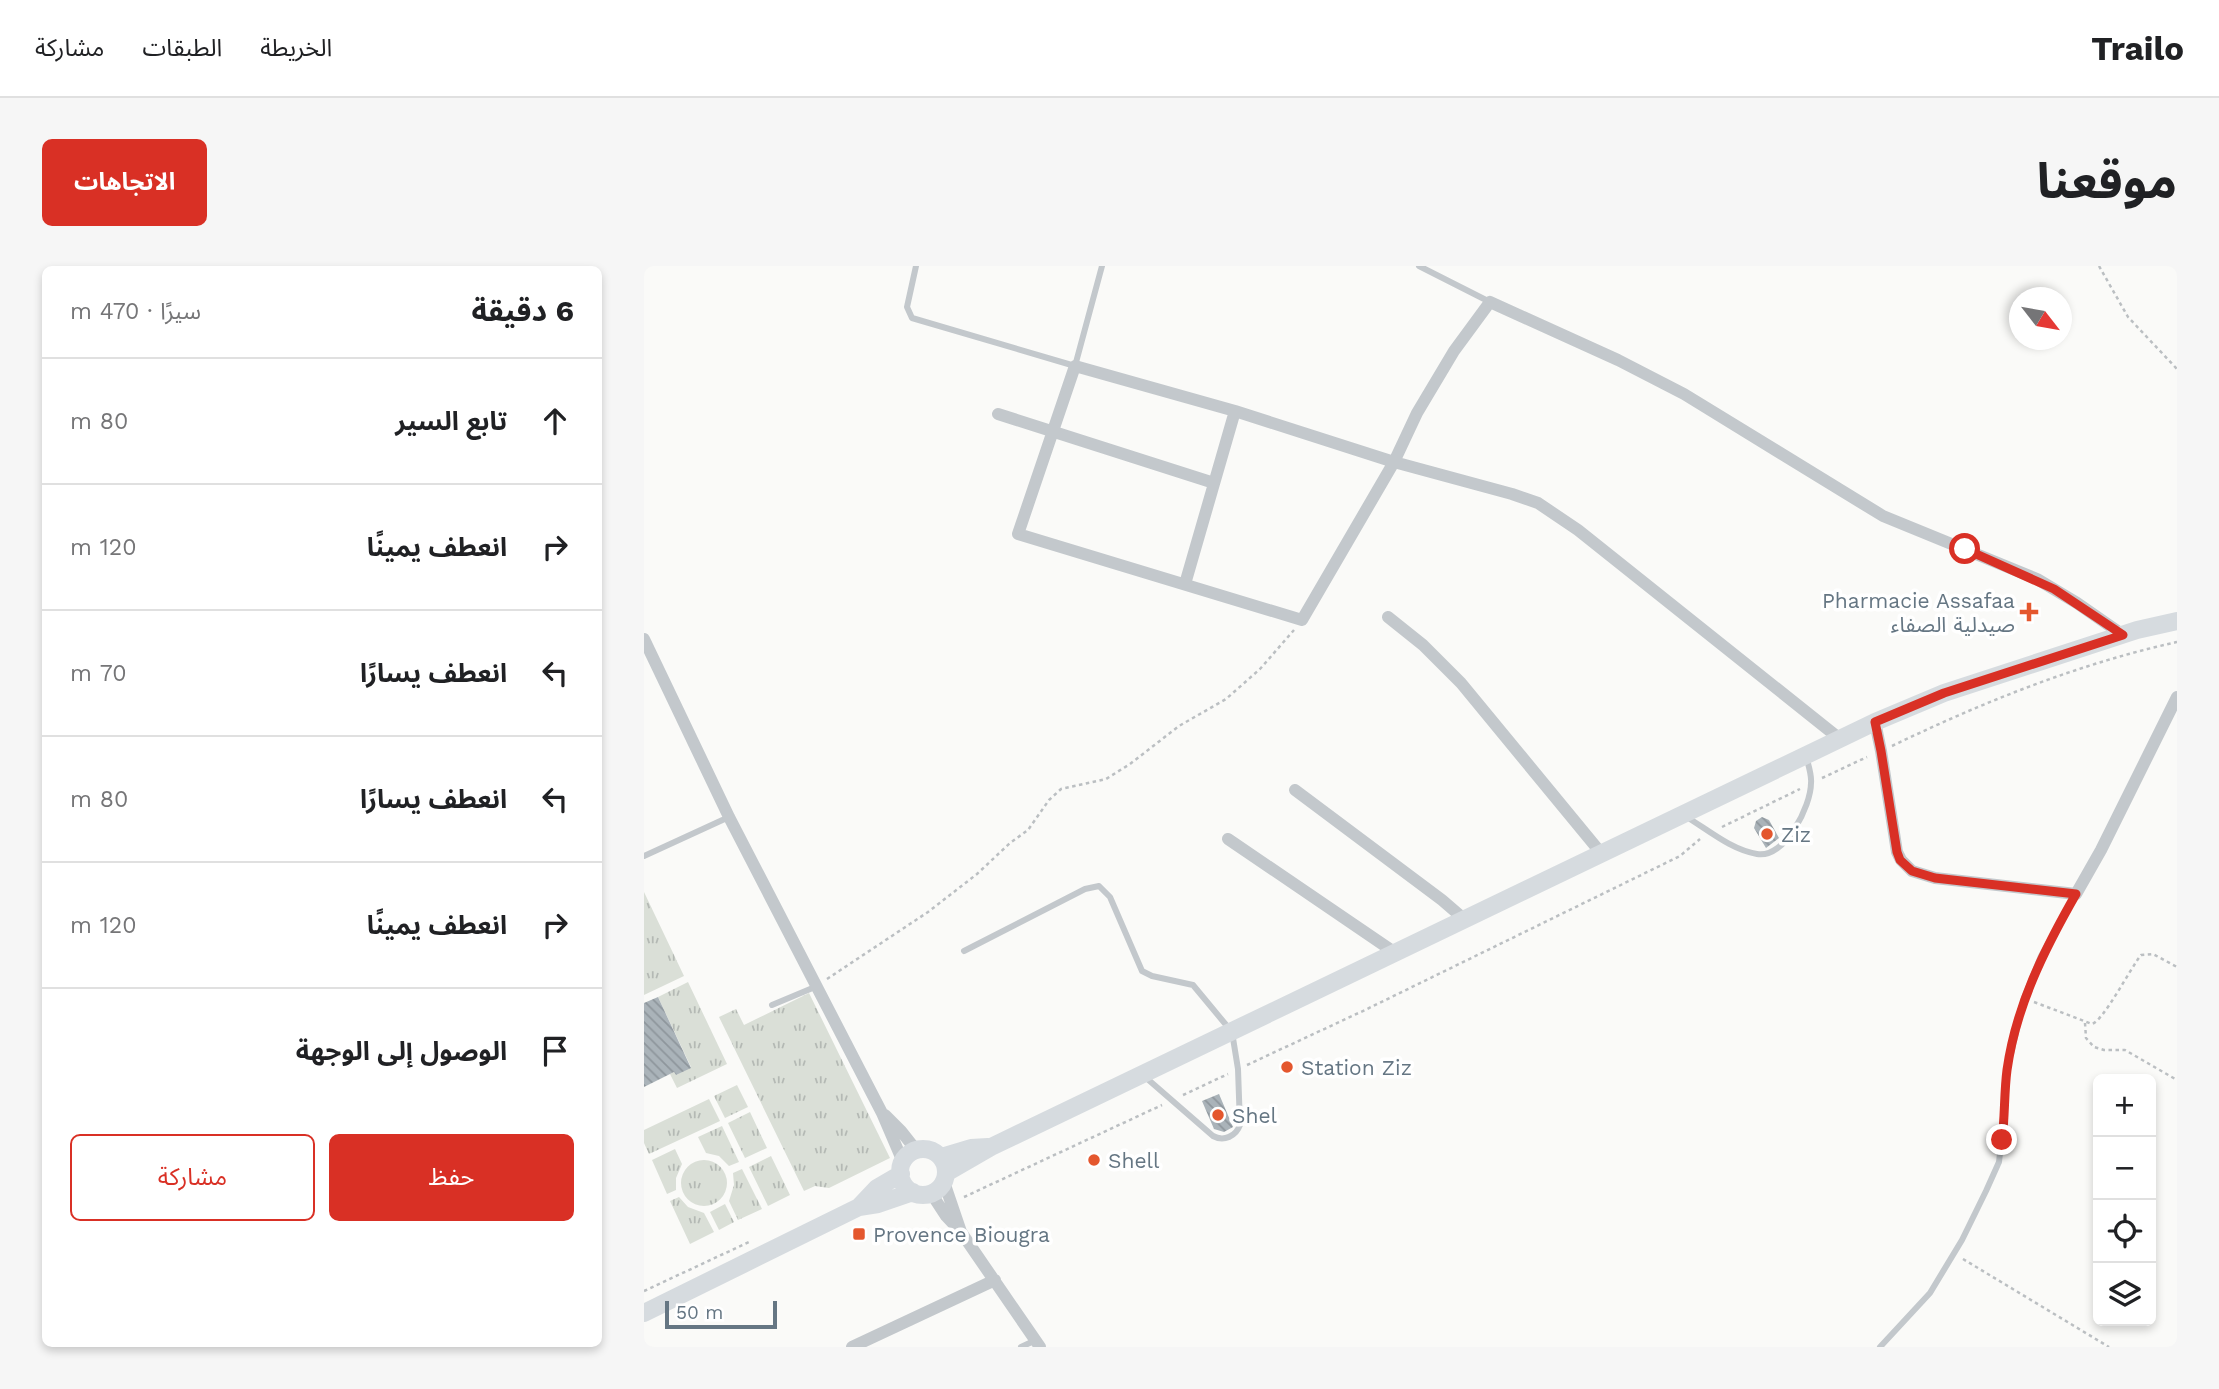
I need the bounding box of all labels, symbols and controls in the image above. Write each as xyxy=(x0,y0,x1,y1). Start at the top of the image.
text: Trailo xyxy=(2091,29,2184,68)
text: مشاركة xyxy=(35,34,104,62)
text: الطبقات xyxy=(142,34,222,62)
text: الخريطة xyxy=(260,34,332,62)
button: الاتجاهات xyxy=(42,139,207,226)
text: موقعنا xyxy=(2037,152,2177,210)
north arrow xyxy=(2009,287,2072,350)
text: 6 دقيقة xyxy=(471,293,574,328)
text: سيرًا · 470 m xyxy=(70,298,201,325)
icon: ahead xyxy=(536,402,574,440)
text: تابع السير xyxy=(395,406,507,436)
text: 80 m xyxy=(70,408,128,435)
icon: right xyxy=(536,528,574,566)
text: انعطف يمينًا xyxy=(367,532,507,562)
route start xyxy=(1949,533,1980,564)
text: 120 m xyxy=(70,534,136,561)
place label: Pharmacie Assafaa صيدلية الصفاء xyxy=(1822,588,2015,637)
marker: Pharmacie Assafaa صيدلية الصفاء xyxy=(2021,604,2037,620)
icon: left xyxy=(536,654,574,692)
text: انعطف يسارًا xyxy=(360,658,507,688)
text: 70 m xyxy=(70,660,127,687)
icon: left xyxy=(536,780,574,818)
text: انعطف يسارًا xyxy=(360,784,507,814)
text: 80 m xyxy=(70,786,128,813)
place label: Ziz xyxy=(1781,822,1811,847)
marker: Ziz xyxy=(1759,826,1775,842)
icon: right xyxy=(536,906,574,944)
text: انعطف يمينًا xyxy=(367,910,507,940)
text: 120 m xyxy=(70,912,136,939)
icon: arrive xyxy=(536,1032,574,1070)
text: الوصول إلى الوجهة xyxy=(296,1036,507,1066)
place label: Station Ziz xyxy=(1301,1055,1412,1080)
marker: Station Ziz xyxy=(1279,1059,1295,1075)
map controls xyxy=(2093,1074,2156,1326)
button: + xyxy=(2093,1074,2156,1137)
place label: Shel xyxy=(1232,1103,1278,1128)
marker: Shel xyxy=(1210,1107,1226,1123)
route end xyxy=(1986,1124,2017,1155)
button: مشاركة xyxy=(70,1134,315,1221)
button: حفظ xyxy=(329,1134,574,1221)
button: − xyxy=(2093,1137,2156,1200)
place label: Shell xyxy=(1108,1148,1160,1173)
marker: Shell xyxy=(1086,1152,1102,1168)
button: locate xyxy=(2093,1200,2156,1263)
place label: Provence Biougra xyxy=(873,1222,1050,1247)
marker: Provence Biougra xyxy=(851,1226,867,1242)
button: layers xyxy=(2093,1263,2156,1326)
scale bar xyxy=(665,1298,777,1330)
text: 50 m xyxy=(676,1301,723,1324)

